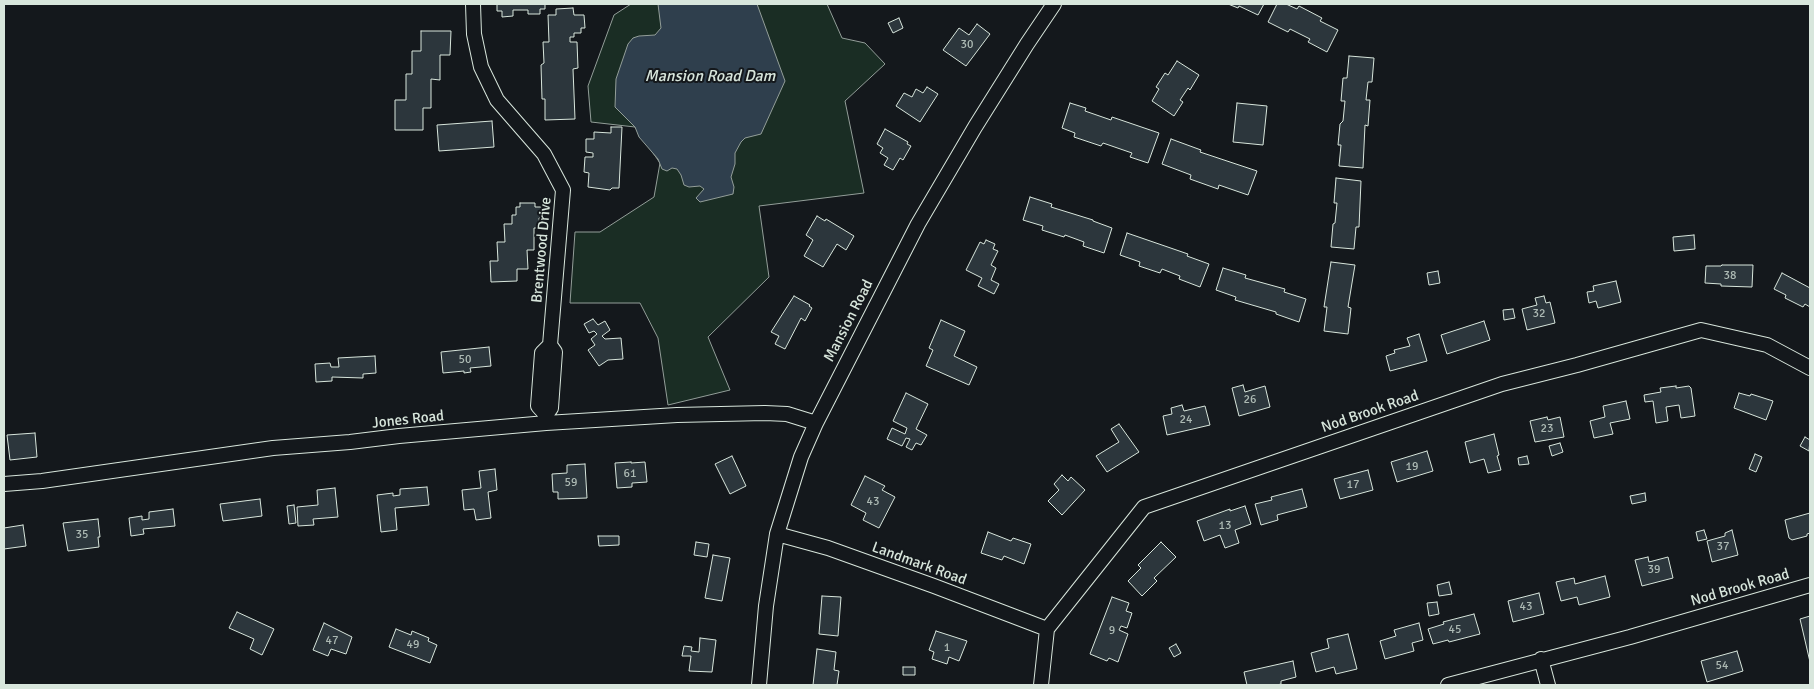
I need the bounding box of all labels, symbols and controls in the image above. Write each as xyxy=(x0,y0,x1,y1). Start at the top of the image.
house number: 30 xyxy=(961,38,973,52)
water label: Mansion Road Dam xyxy=(645,67,775,87)
street label: Brentwood Drive xyxy=(528,196,556,304)
house number: 38 xyxy=(1724,269,1736,283)
street label: Mansion Road xyxy=(821,277,877,365)
house number: 32 xyxy=(1533,307,1545,321)
house number: 50 xyxy=(459,353,471,367)
street label: Nod Brook Road xyxy=(1319,387,1421,437)
house number: 26 xyxy=(1244,393,1256,407)
street label: Jones Road xyxy=(371,407,445,433)
house number: 24 xyxy=(1180,413,1192,427)
house number: 23 xyxy=(1541,422,1553,436)
house number: 19 xyxy=(1406,460,1418,474)
house number: 61 xyxy=(624,467,636,481)
house number: 59 xyxy=(565,476,577,490)
house number: 17 xyxy=(1347,478,1359,492)
house number: 43 xyxy=(867,495,879,509)
house number: 13 xyxy=(1219,519,1231,533)
house number: 35 xyxy=(76,528,88,542)
street label: Landmark Road xyxy=(869,539,969,589)
house number: 37 xyxy=(1717,540,1729,554)
house number: 39 xyxy=(1648,563,1660,577)
street label: Nod Brook Road xyxy=(1689,565,1791,611)
house number: 43 xyxy=(1520,600,1532,614)
house number: 45 xyxy=(1449,623,1461,637)
house number: 9 xyxy=(1109,624,1115,638)
house number: 47 xyxy=(326,634,338,648)
house number: 49 xyxy=(407,638,419,652)
house number: 1 xyxy=(944,641,950,655)
house number: 54 xyxy=(1716,659,1728,673)

